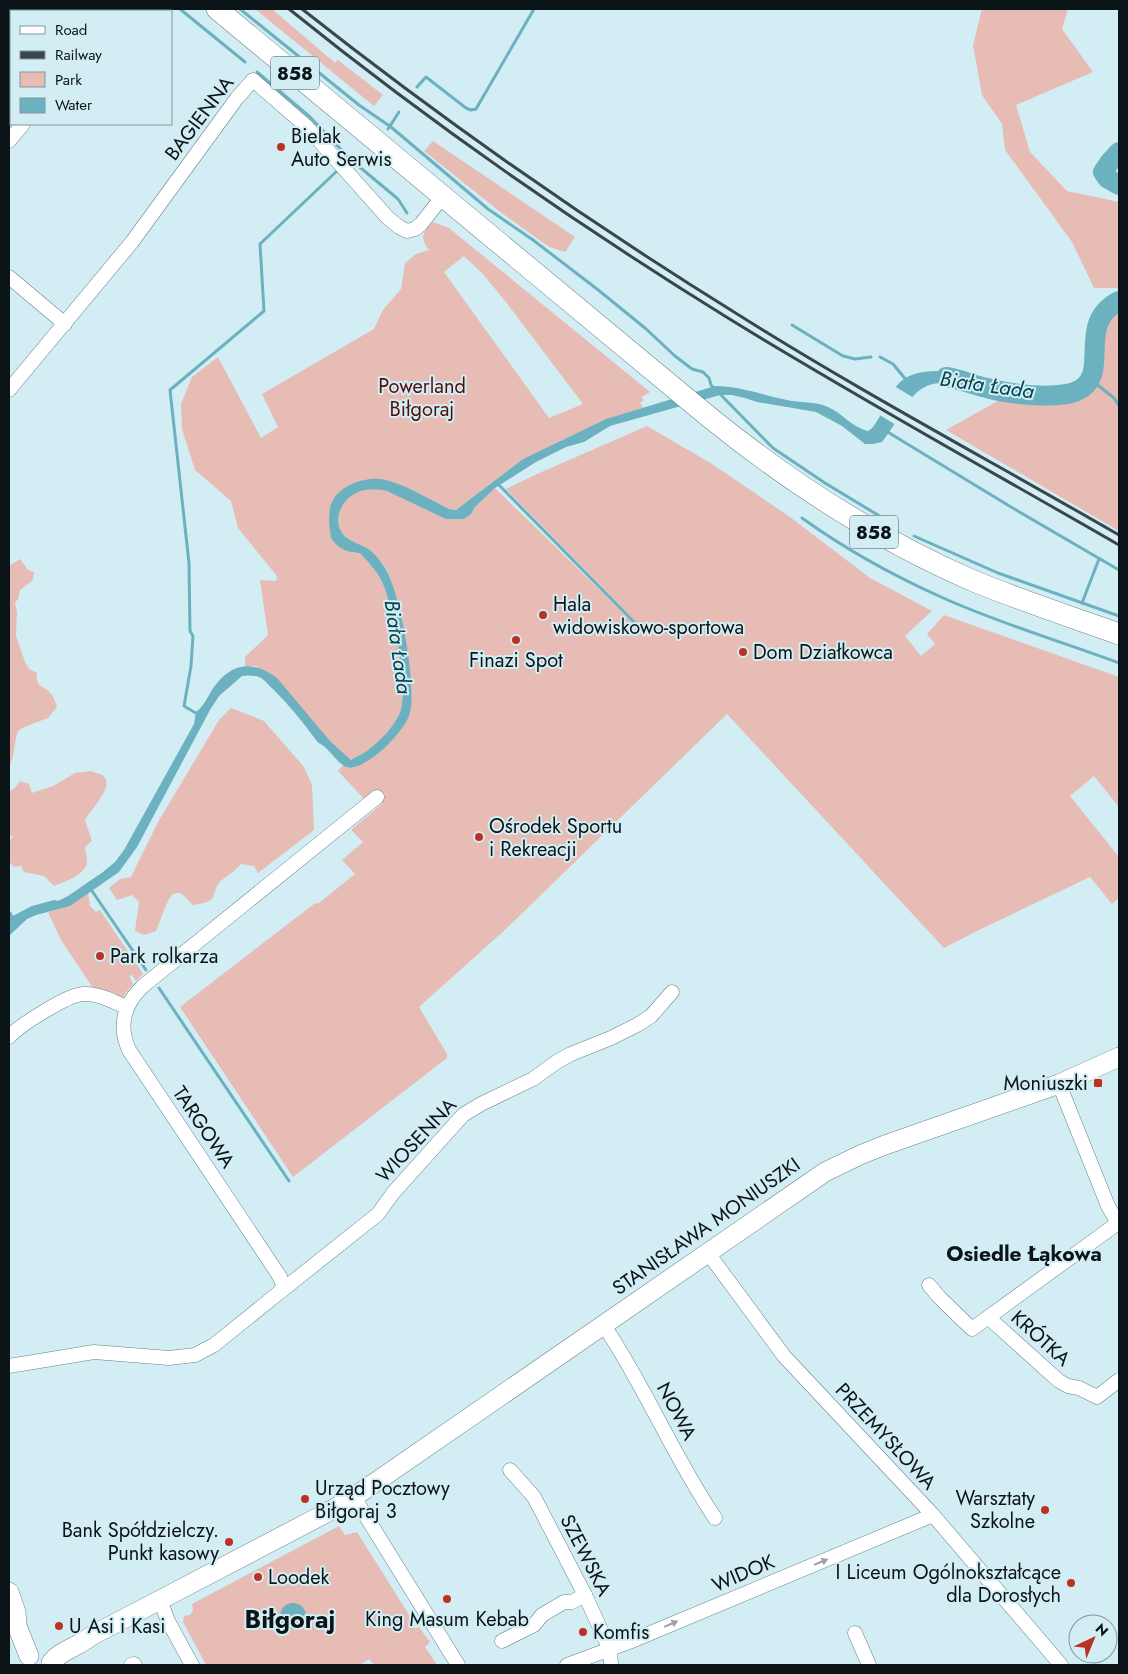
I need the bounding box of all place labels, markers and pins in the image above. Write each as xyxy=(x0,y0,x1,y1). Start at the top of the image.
place label: Bielak Auto Serwis xyxy=(291,122,392,174)
marker: Bielak Auto Serwis xyxy=(275,141,287,153)
place label: Hala widowiskowo-sportowa xyxy=(553,590,744,642)
marker: Hala widowiskowo-sportowa xyxy=(537,609,549,621)
marker: Finazi Spot xyxy=(510,634,522,646)
place label: Dom Działkowca xyxy=(753,638,893,667)
place label: Finazi Spot xyxy=(469,646,563,675)
marker: Dom Działkowca xyxy=(737,646,749,658)
place label: Ośrodek Sportu i Rekreacji xyxy=(489,812,622,864)
marker: Ośrodek Sportu i Rekreacji xyxy=(473,831,485,843)
place label: Park rolkarza xyxy=(110,942,218,971)
marker: Park rolkarza xyxy=(94,950,106,962)
place label: Moniuszki xyxy=(1003,1069,1088,1098)
marker: Moniuszki xyxy=(1092,1077,1104,1089)
place label: Urząd Pocztowy Biłgoraj 3 xyxy=(315,1474,450,1526)
place label: Warsztaty Szkolne xyxy=(955,1484,1035,1536)
marker: Urząd Pocztowy Biłgoraj 3 xyxy=(299,1493,311,1505)
marker: Warsztaty Szkolne xyxy=(1039,1504,1051,1516)
place label: Bank Spółdzielczy. Punkt kasowy xyxy=(62,1516,219,1568)
marker: Bank Spółdzielczy. Punkt kasowy xyxy=(223,1536,235,1548)
place label: I Liceum Ogólnokształcące dla Dorosłych xyxy=(836,1558,1061,1610)
place label: Loodek xyxy=(268,1563,330,1592)
marker: Loodek xyxy=(252,1571,264,1583)
marker: I Liceum Ogólnokształcące dla Dorosłych xyxy=(1065,1577,1077,1589)
marker: King Masum Kebab xyxy=(441,1593,453,1605)
place label: King Masum Kebab xyxy=(365,1605,529,1634)
place label: U Asi i Kasi xyxy=(69,1612,165,1641)
place label: Komfis xyxy=(593,1618,649,1647)
marker: U Asi i Kasi xyxy=(53,1620,65,1632)
marker: Komfis xyxy=(577,1626,589,1638)

